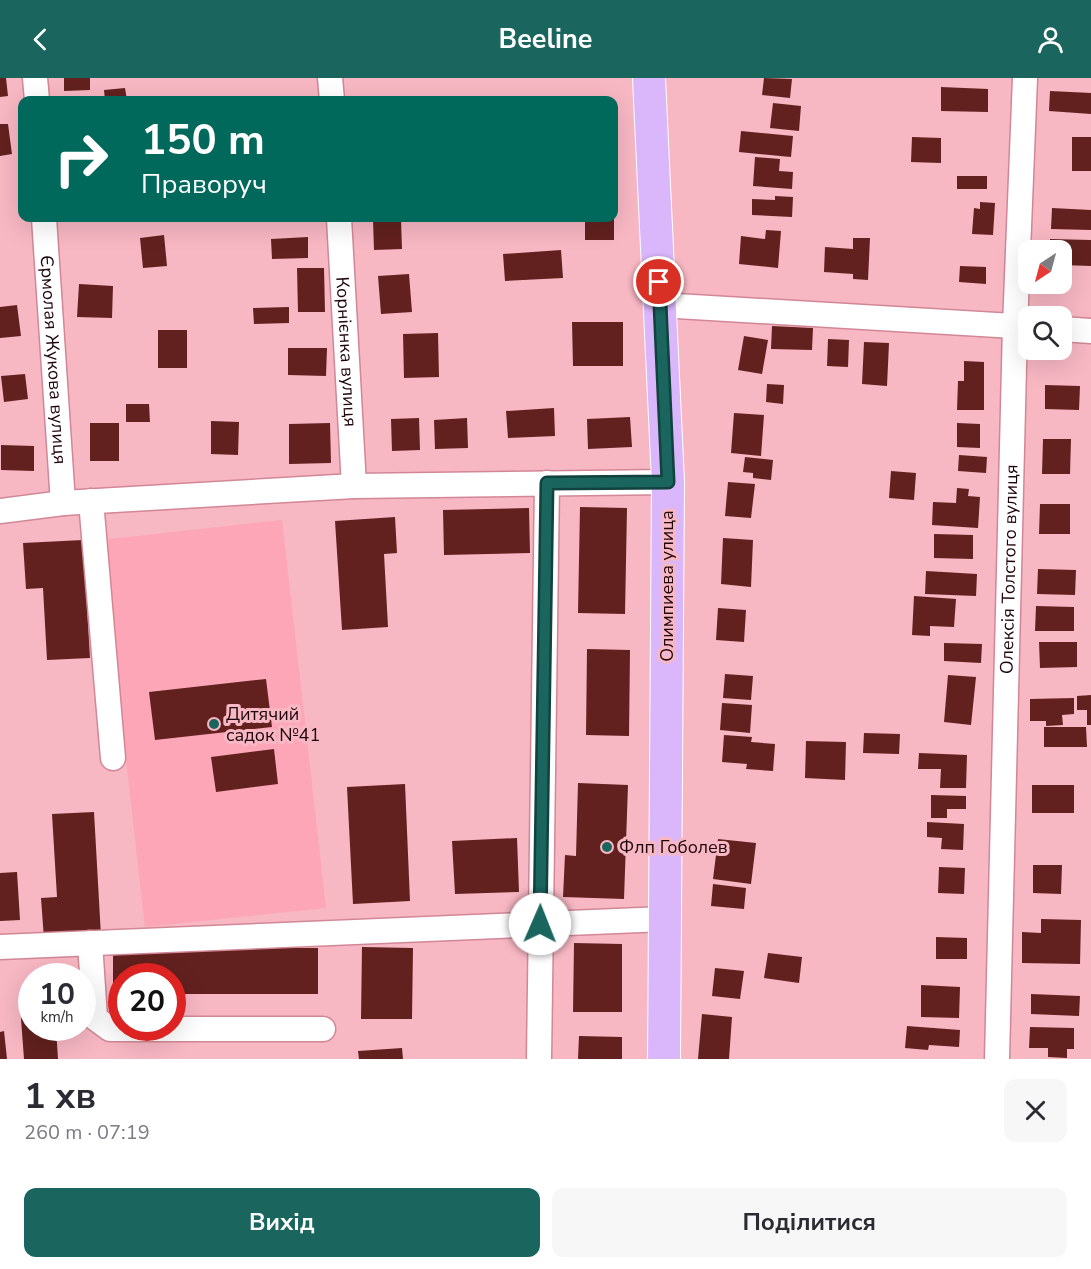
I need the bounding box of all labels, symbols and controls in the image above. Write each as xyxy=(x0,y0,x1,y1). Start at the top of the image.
text: Beeline xyxy=(499,21,592,58)
icon: back xyxy=(24,23,57,56)
icon: person xyxy=(1034,23,1067,56)
text: 150 m xyxy=(141,112,265,169)
icon: right xyxy=(42,120,120,198)
text: Праворуч xyxy=(141,166,267,203)
north arrow xyxy=(1018,240,1072,294)
map controls xyxy=(1018,240,1072,360)
street label: Єрмолая Жукова вулиця xyxy=(35,254,72,465)
pin xyxy=(633,256,684,307)
icon: arrive xyxy=(642,265,675,298)
street label: Корнієнка вулиця xyxy=(330,276,363,428)
button: search xyxy=(1018,306,1072,360)
street label: Олексія Толстого вулиця xyxy=(994,464,1024,674)
street label: Олимпиева улица xyxy=(655,510,679,662)
place label: Дитячий садок №41 xyxy=(226,702,320,747)
marker: Дитячий садок №41 xyxy=(207,717,221,731)
place label: Флп Гоболев xyxy=(619,835,728,859)
marker: Флп Гоболев xyxy=(600,840,614,854)
position arrow xyxy=(508,892,572,956)
speed limit sign: 20 xyxy=(108,963,186,1041)
text: 10 xyxy=(39,974,75,1015)
text: km/h xyxy=(40,1007,74,1027)
text: 1 хв xyxy=(24,1072,96,1121)
button: close xyxy=(1004,1079,1067,1142)
text: 260 m · 07:19 xyxy=(24,1119,150,1146)
button: Вихід xyxy=(24,1188,540,1257)
button: Поділитися xyxy=(552,1188,1067,1257)

